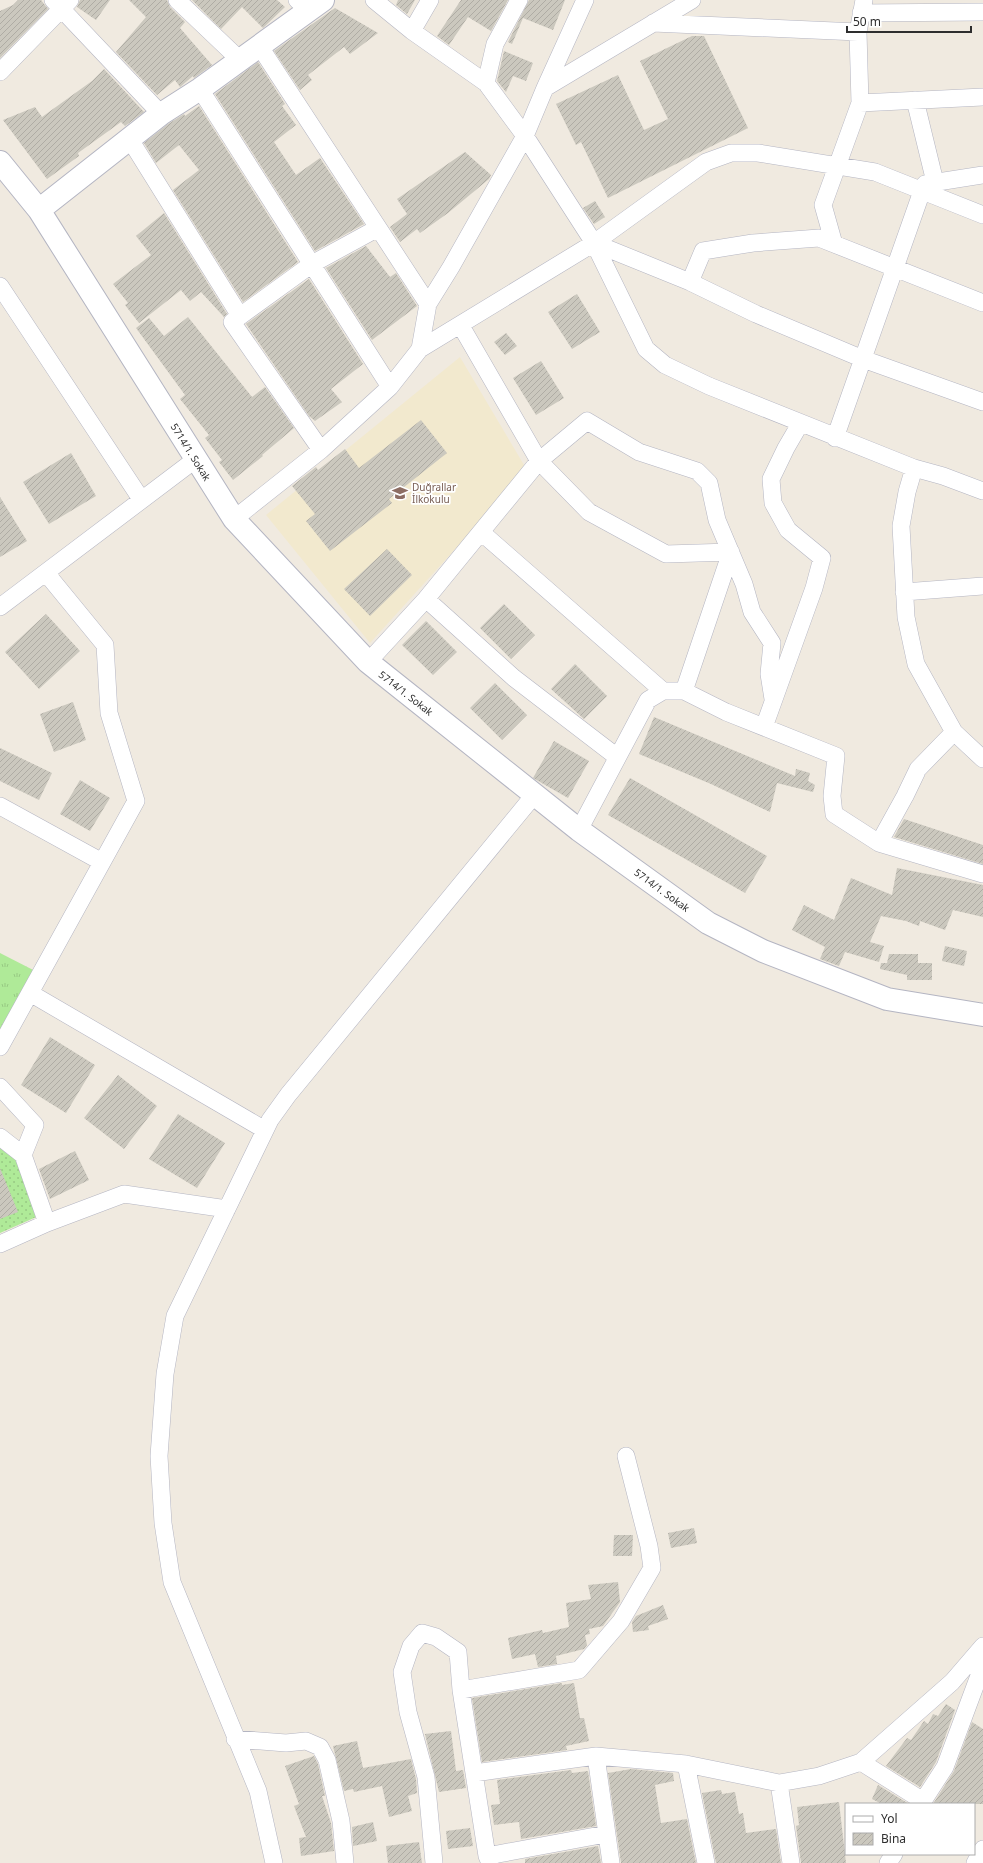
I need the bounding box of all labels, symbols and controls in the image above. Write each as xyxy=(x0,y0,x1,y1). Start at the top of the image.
scale bar xyxy=(847,8,971,34)
text: 50 m xyxy=(853,13,881,30)
street label: 5714/1. Sokak xyxy=(168,421,215,484)
place label: Duğrallar İlkokulu xyxy=(412,480,456,506)
school or university icon: Duğrallar İlkokulu xyxy=(391,484,409,502)
street label: 5714/1. Sokak xyxy=(376,667,437,719)
street label: 5714/1. Sokak xyxy=(631,865,693,915)
legend xyxy=(845,1803,975,1855)
text: Yol xyxy=(881,1810,898,1827)
text: Bina xyxy=(881,1830,906,1847)

